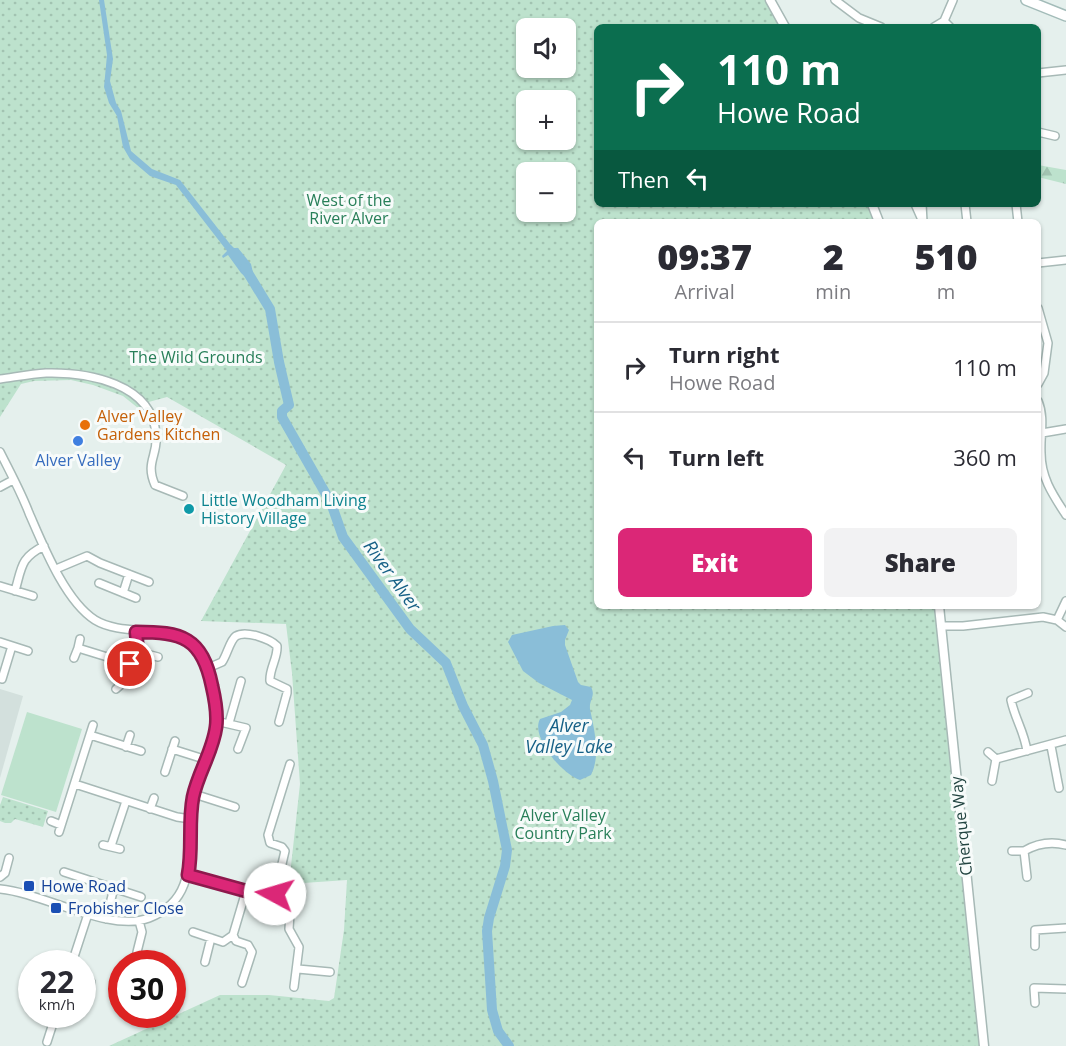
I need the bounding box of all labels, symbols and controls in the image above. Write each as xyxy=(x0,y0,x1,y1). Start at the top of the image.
map controls xyxy=(516,18,576,222)
button: sound xyxy=(516,18,576,78)
text: 110 m xyxy=(717,40,841,97)
icon: right xyxy=(618,48,696,126)
button: + xyxy=(516,90,576,150)
text: Howe Road xyxy=(717,94,861,131)
button: − xyxy=(516,162,576,222)
icon: left xyxy=(681,162,714,195)
text: Then xyxy=(618,164,669,194)
park label: West of the River Alver xyxy=(307,189,391,229)
text: 09:37 xyxy=(657,232,752,281)
text: 2 xyxy=(823,232,844,281)
text: 510 xyxy=(914,232,978,281)
text: Arrival xyxy=(675,278,735,305)
text: min xyxy=(815,278,851,305)
text: m xyxy=(937,278,955,305)
text: Turn right xyxy=(669,339,780,369)
park label: The Wild Grounds xyxy=(129,346,263,368)
icon: right xyxy=(618,351,651,384)
text: 110 m xyxy=(953,352,1017,382)
text: Howe Road xyxy=(669,369,775,396)
place label: Alver Valley Gardens Kitchen xyxy=(97,405,220,445)
marker: Alver Valley Gardens Kitchen xyxy=(78,418,92,432)
marker: Alver Valley xyxy=(71,434,85,448)
icon: left xyxy=(618,441,651,474)
text: Turn left xyxy=(669,442,764,472)
text: 360 m xyxy=(953,442,1017,472)
place label: Alver Valley xyxy=(35,449,122,471)
place label: Little Woodham Living History Village xyxy=(201,489,367,529)
marker: Little Woodham Living History Village xyxy=(182,502,196,516)
button: Exit xyxy=(618,528,812,597)
button: Share xyxy=(824,528,1017,597)
water label: River Alver xyxy=(359,535,427,617)
pin xyxy=(104,638,155,689)
icon: arrive xyxy=(113,647,146,680)
water label: Alver Valley Lake xyxy=(525,713,613,758)
street label: Cherque Way xyxy=(945,774,977,877)
park label: Alver Valley Country Park xyxy=(514,804,612,844)
position arrow xyxy=(243,862,307,926)
place label: Howe Road xyxy=(41,875,126,897)
marker: Howe Road xyxy=(22,879,36,893)
place label: Frobisher Close xyxy=(68,897,184,919)
marker: Frobisher Close xyxy=(49,901,63,915)
speed limit sign: 30 xyxy=(108,950,186,1028)
text: 22 xyxy=(40,961,74,1002)
text: km/h xyxy=(39,994,75,1014)

